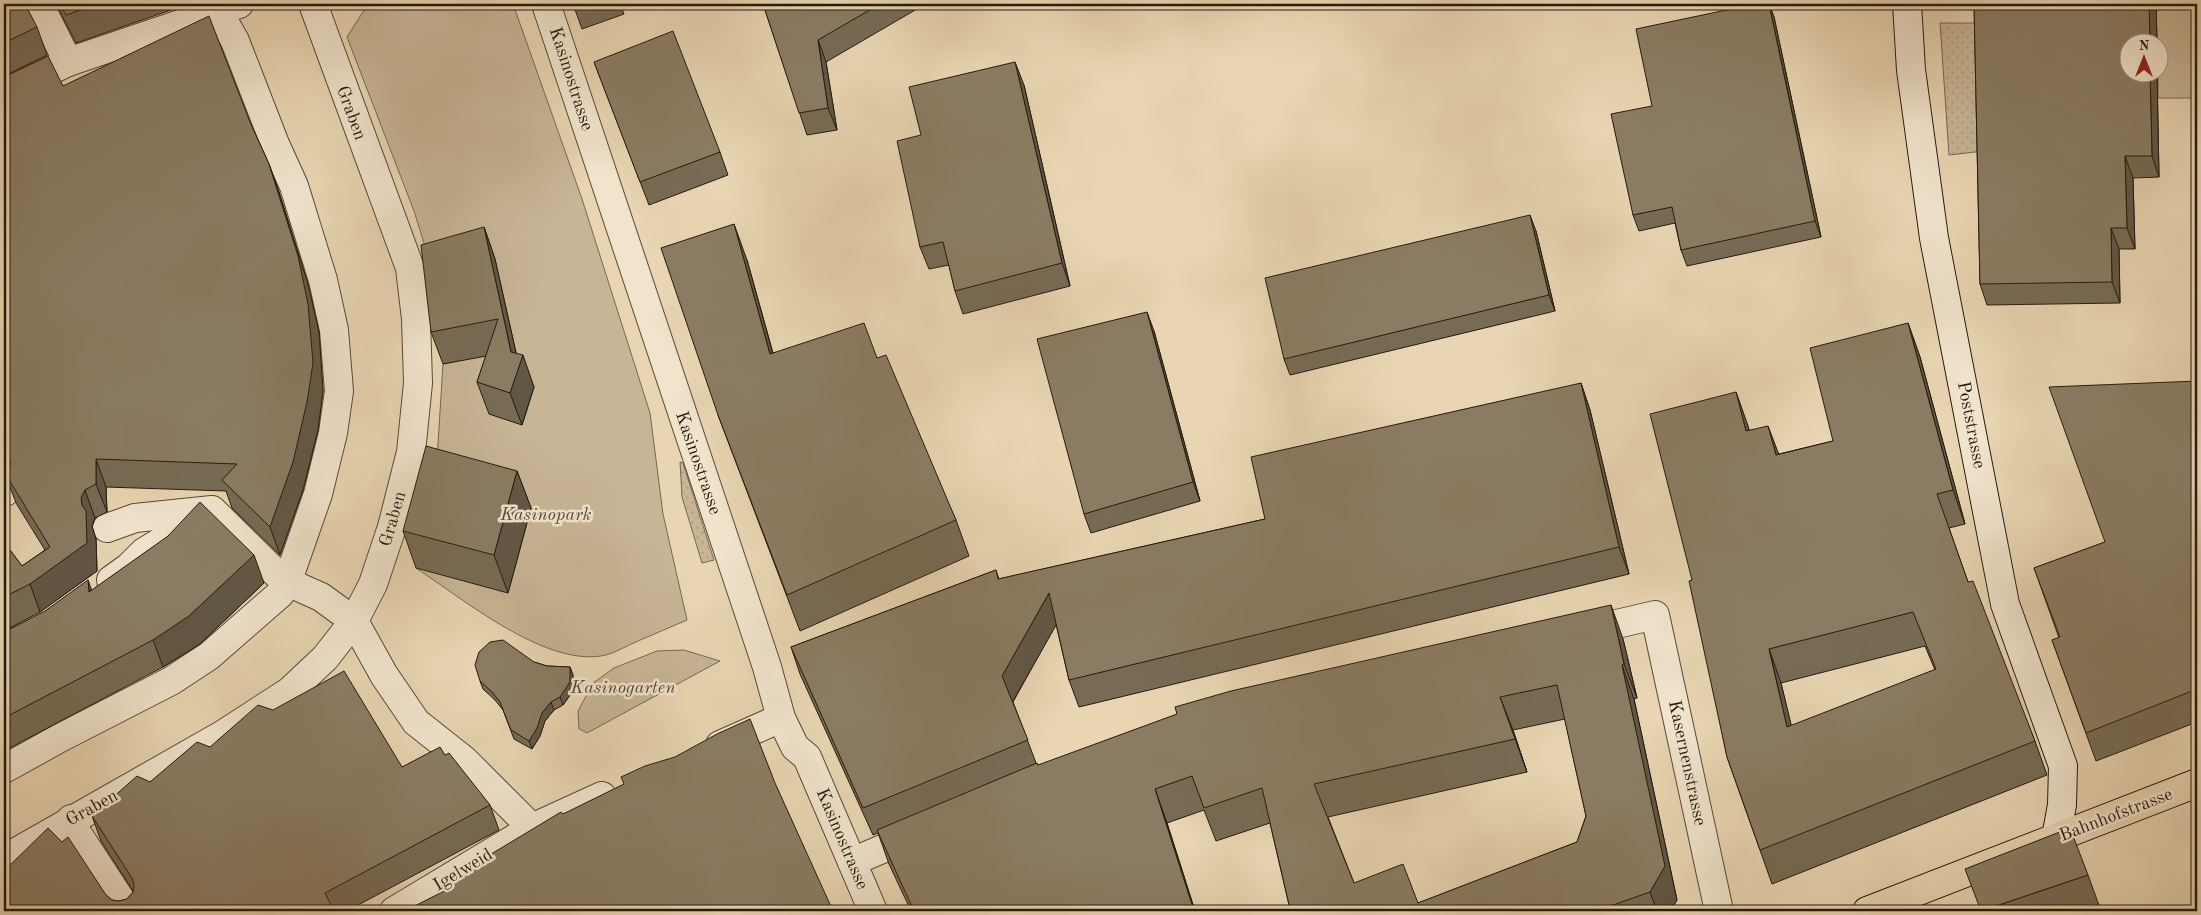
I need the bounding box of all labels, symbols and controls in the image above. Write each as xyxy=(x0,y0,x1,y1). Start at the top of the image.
street label: Kasinostrasse xyxy=(546,25,596,133)
north arrow xyxy=(2118,32,2168,82)
text: N xyxy=(2139,39,2150,53)
street label: Graben xyxy=(333,83,369,143)
street label: Poststrasse xyxy=(1954,380,1988,470)
street label: Kasinostrasse xyxy=(672,409,724,517)
street label: Graben xyxy=(377,489,410,549)
park label: Kasinopark xyxy=(499,506,592,524)
park label: Kasinogarten xyxy=(570,679,675,697)
street label: Kasernenstrasse xyxy=(1665,699,1709,827)
street label: Bahnhofstrasse xyxy=(2057,785,2175,845)
street label: Graben xyxy=(63,786,121,830)
street label: Kasinostrasse xyxy=(813,786,871,892)
street label: Igelweid xyxy=(430,845,496,895)

